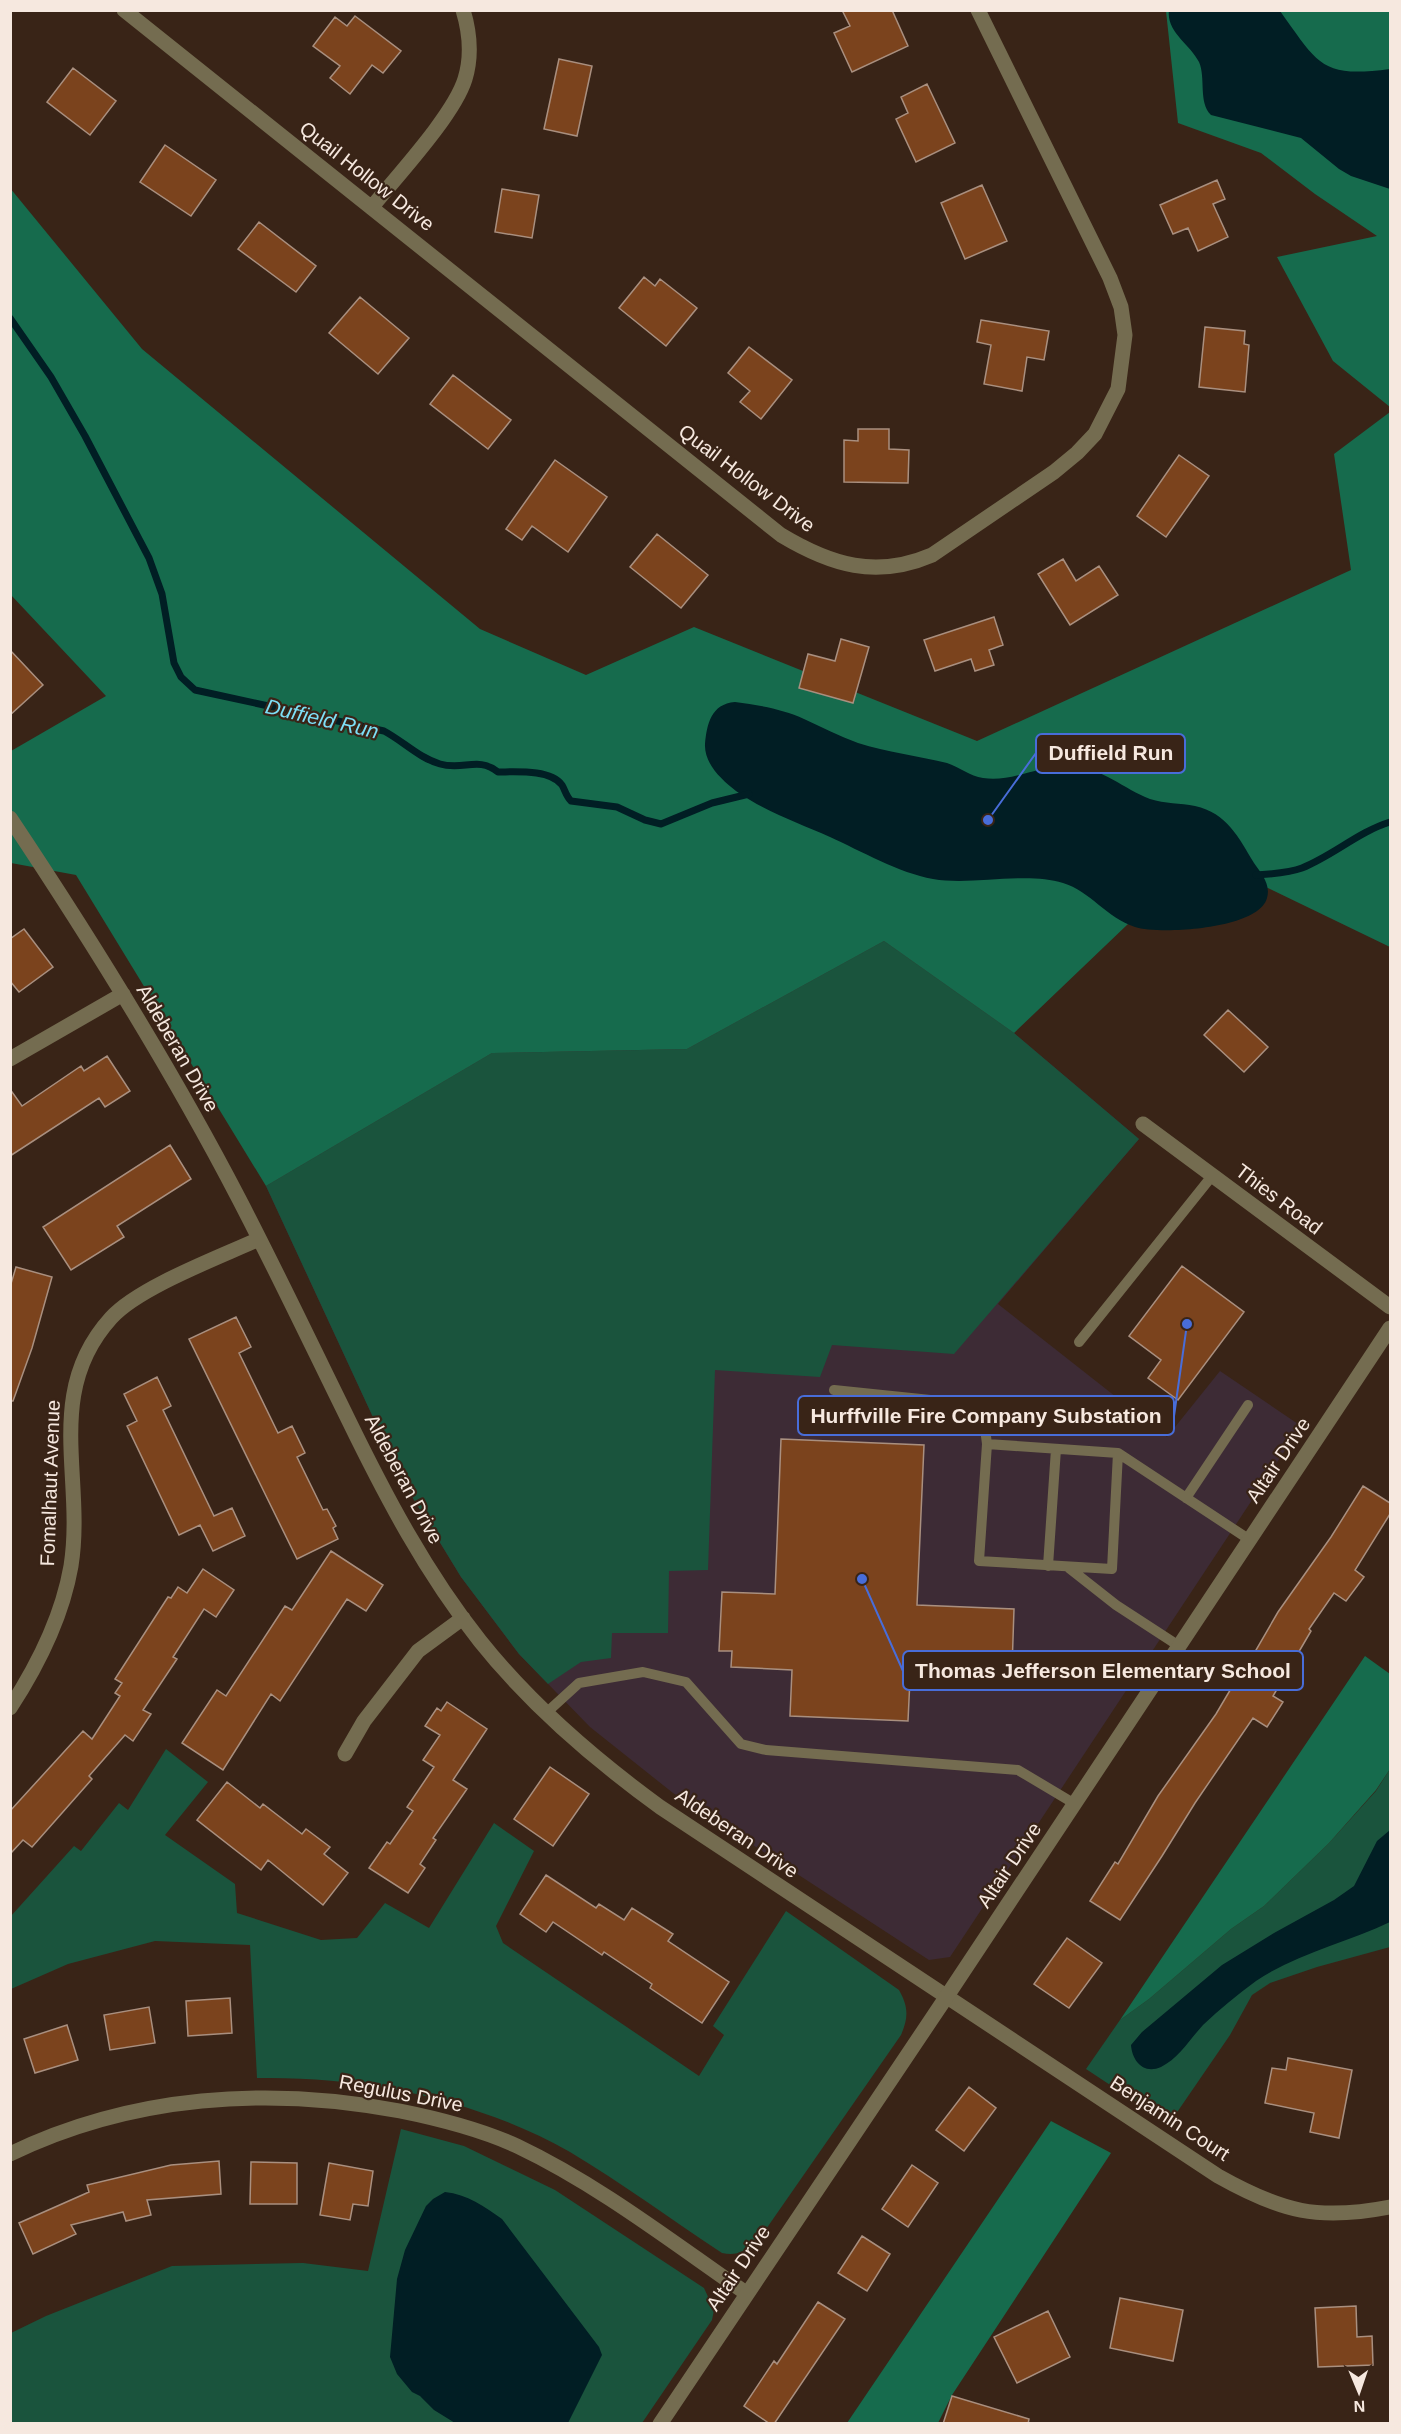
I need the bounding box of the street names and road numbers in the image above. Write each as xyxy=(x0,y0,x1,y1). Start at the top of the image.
street label: Quail Hollow Drive xyxy=(295,117,439,235)
street label: Quail Hollow Drive xyxy=(675,420,819,536)
street label: Aldeberan Drive xyxy=(133,980,223,1116)
street label: Thies Road xyxy=(1232,1159,1326,1239)
street label: Fomalhaut Avenue xyxy=(36,1399,64,1567)
street label: Aldeberan Drive xyxy=(361,1411,447,1547)
street label: Altair Drive xyxy=(1242,1413,1314,1507)
street label: Aldeberan Drive xyxy=(671,1784,803,1882)
street label: Altair Drive xyxy=(973,1818,1045,1912)
street label: Regulus Drive xyxy=(337,2070,465,2116)
street label: Benjamin Court xyxy=(1106,2071,1234,2165)
street label: Altair Drive xyxy=(702,2221,774,2315)

